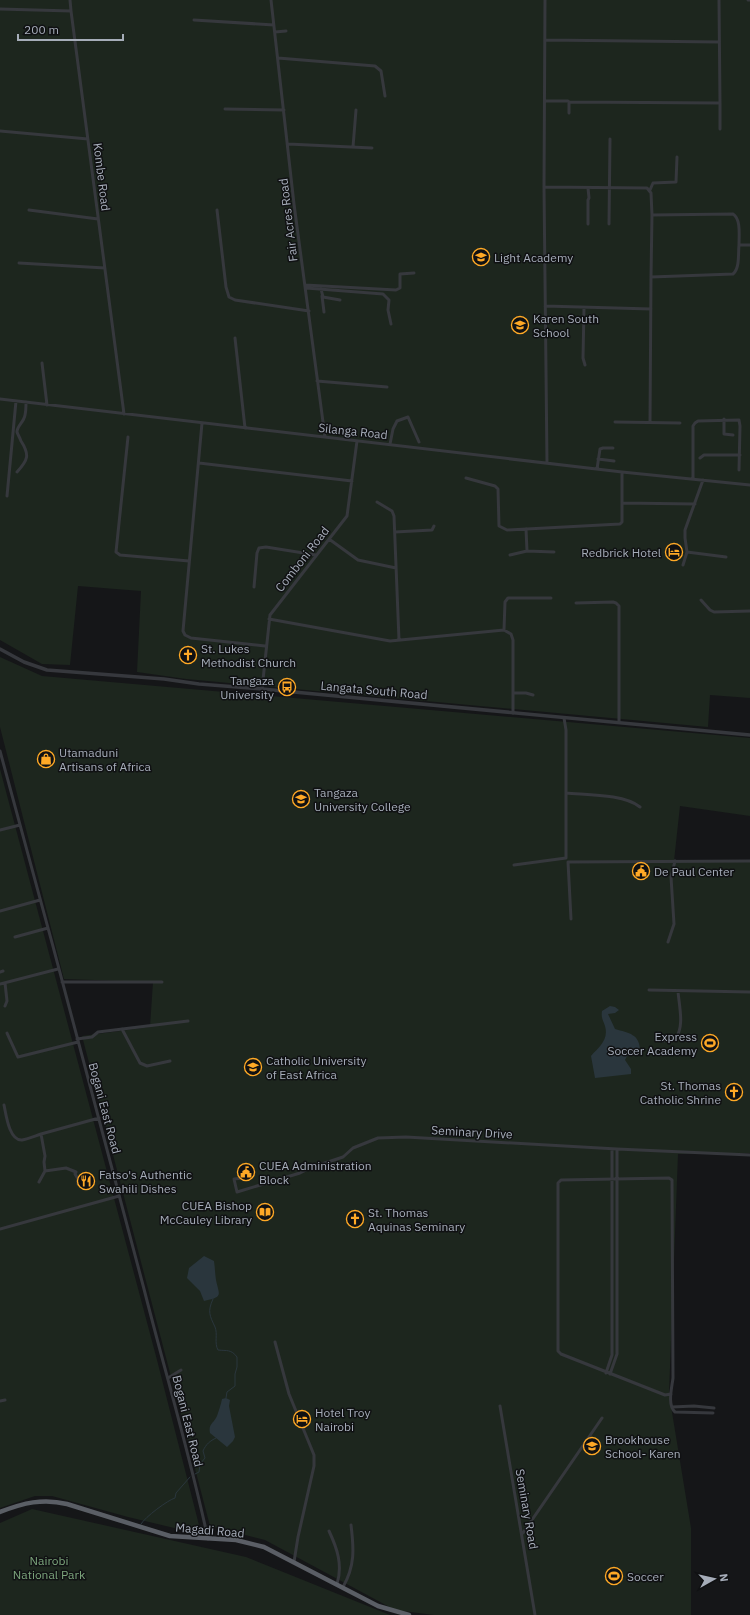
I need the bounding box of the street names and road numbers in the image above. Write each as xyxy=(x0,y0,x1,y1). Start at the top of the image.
street label: Kombe Road xyxy=(90,142,114,212)
street label: Fair Acres Road xyxy=(275,177,301,263)
street label: Silanga Road xyxy=(318,420,388,442)
street label: Comboni Road xyxy=(272,523,332,595)
street label: Langata South Road xyxy=(320,678,428,702)
street label: Bogani East Road xyxy=(86,1061,124,1155)
street label: Seminary Drive xyxy=(431,1122,513,1142)
street label: Bogani East Road xyxy=(169,1374,207,1468)
street label: Seminary Road xyxy=(513,1468,541,1550)
street label: Magadi Road xyxy=(175,1520,245,1540)

